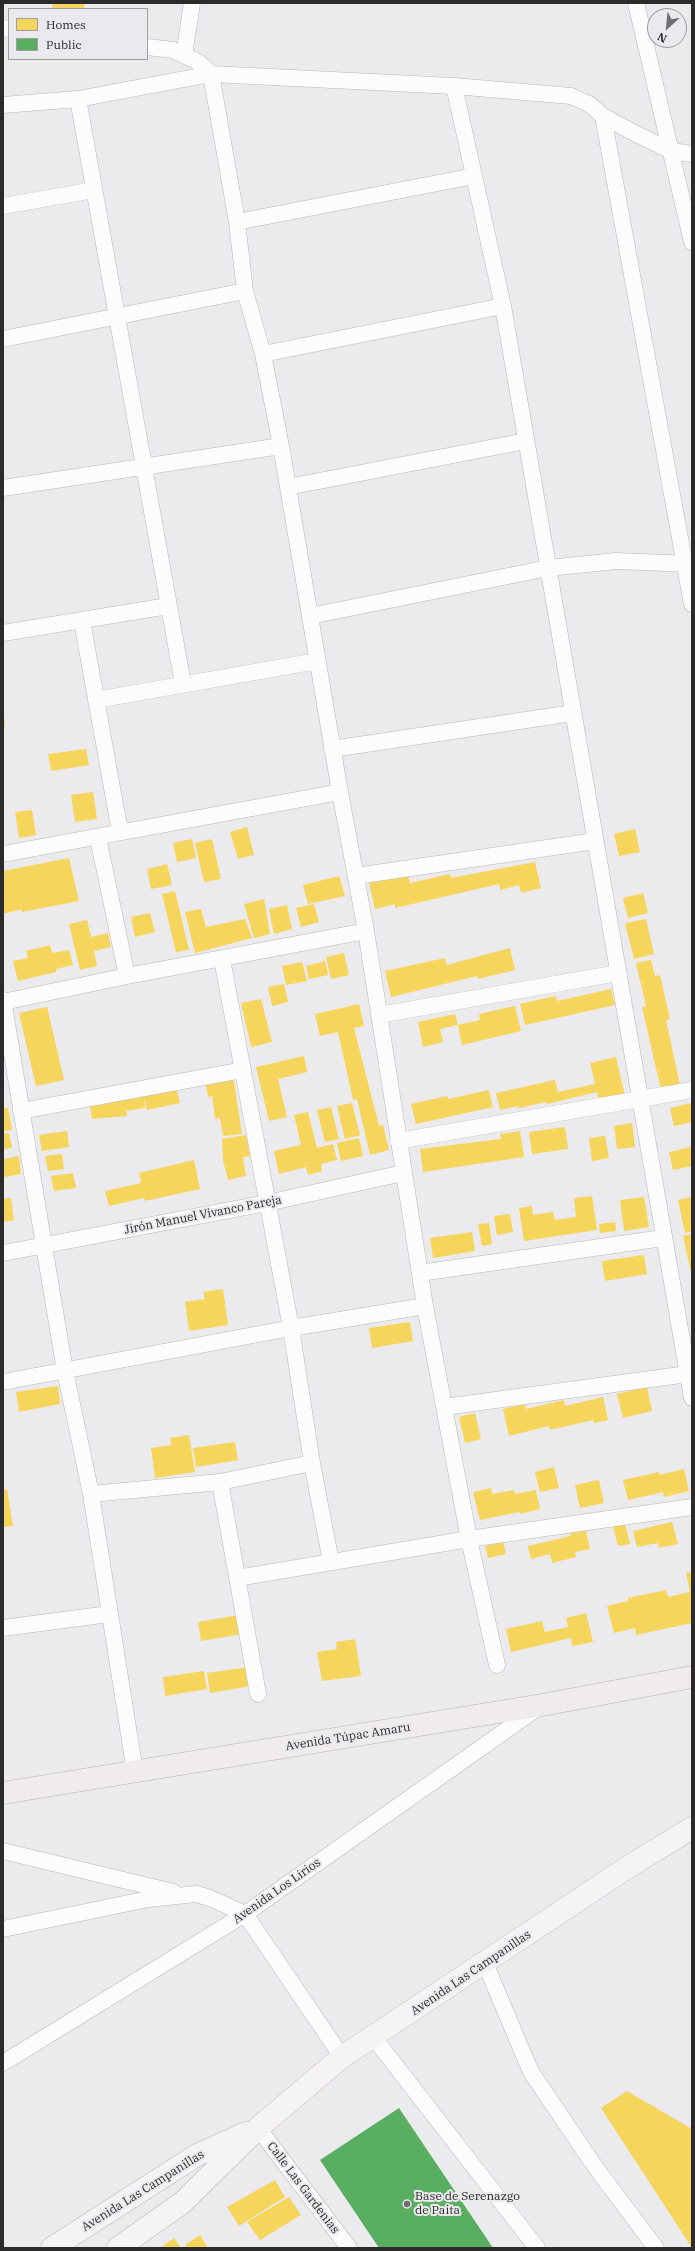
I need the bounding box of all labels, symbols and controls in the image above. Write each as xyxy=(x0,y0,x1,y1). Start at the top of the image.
legend xyxy=(8,8,148,60)
north arrow xyxy=(647,8,687,48)
text: Homes xyxy=(46,17,86,32)
text: N xyxy=(655,30,669,46)
text: Public xyxy=(46,37,82,52)
street label: Jirón Manuel Vivanco Pareja xyxy=(123,1193,283,1237)
street label: Avenida Túpac Amaru xyxy=(285,1720,411,1754)
street label: Avenida Los Lirios xyxy=(230,1855,324,1927)
street label: Avenida Las Campanillas xyxy=(408,1927,534,2019)
street label: Calle Las Gardenias xyxy=(264,2139,342,2237)
street label: Avenida Las Campanillas xyxy=(79,2147,207,2235)
place label: Base de Serenazgo de Paita xyxy=(415,2190,520,2218)
marker: Base de Serenazgo de Paita xyxy=(402,2199,412,2209)

